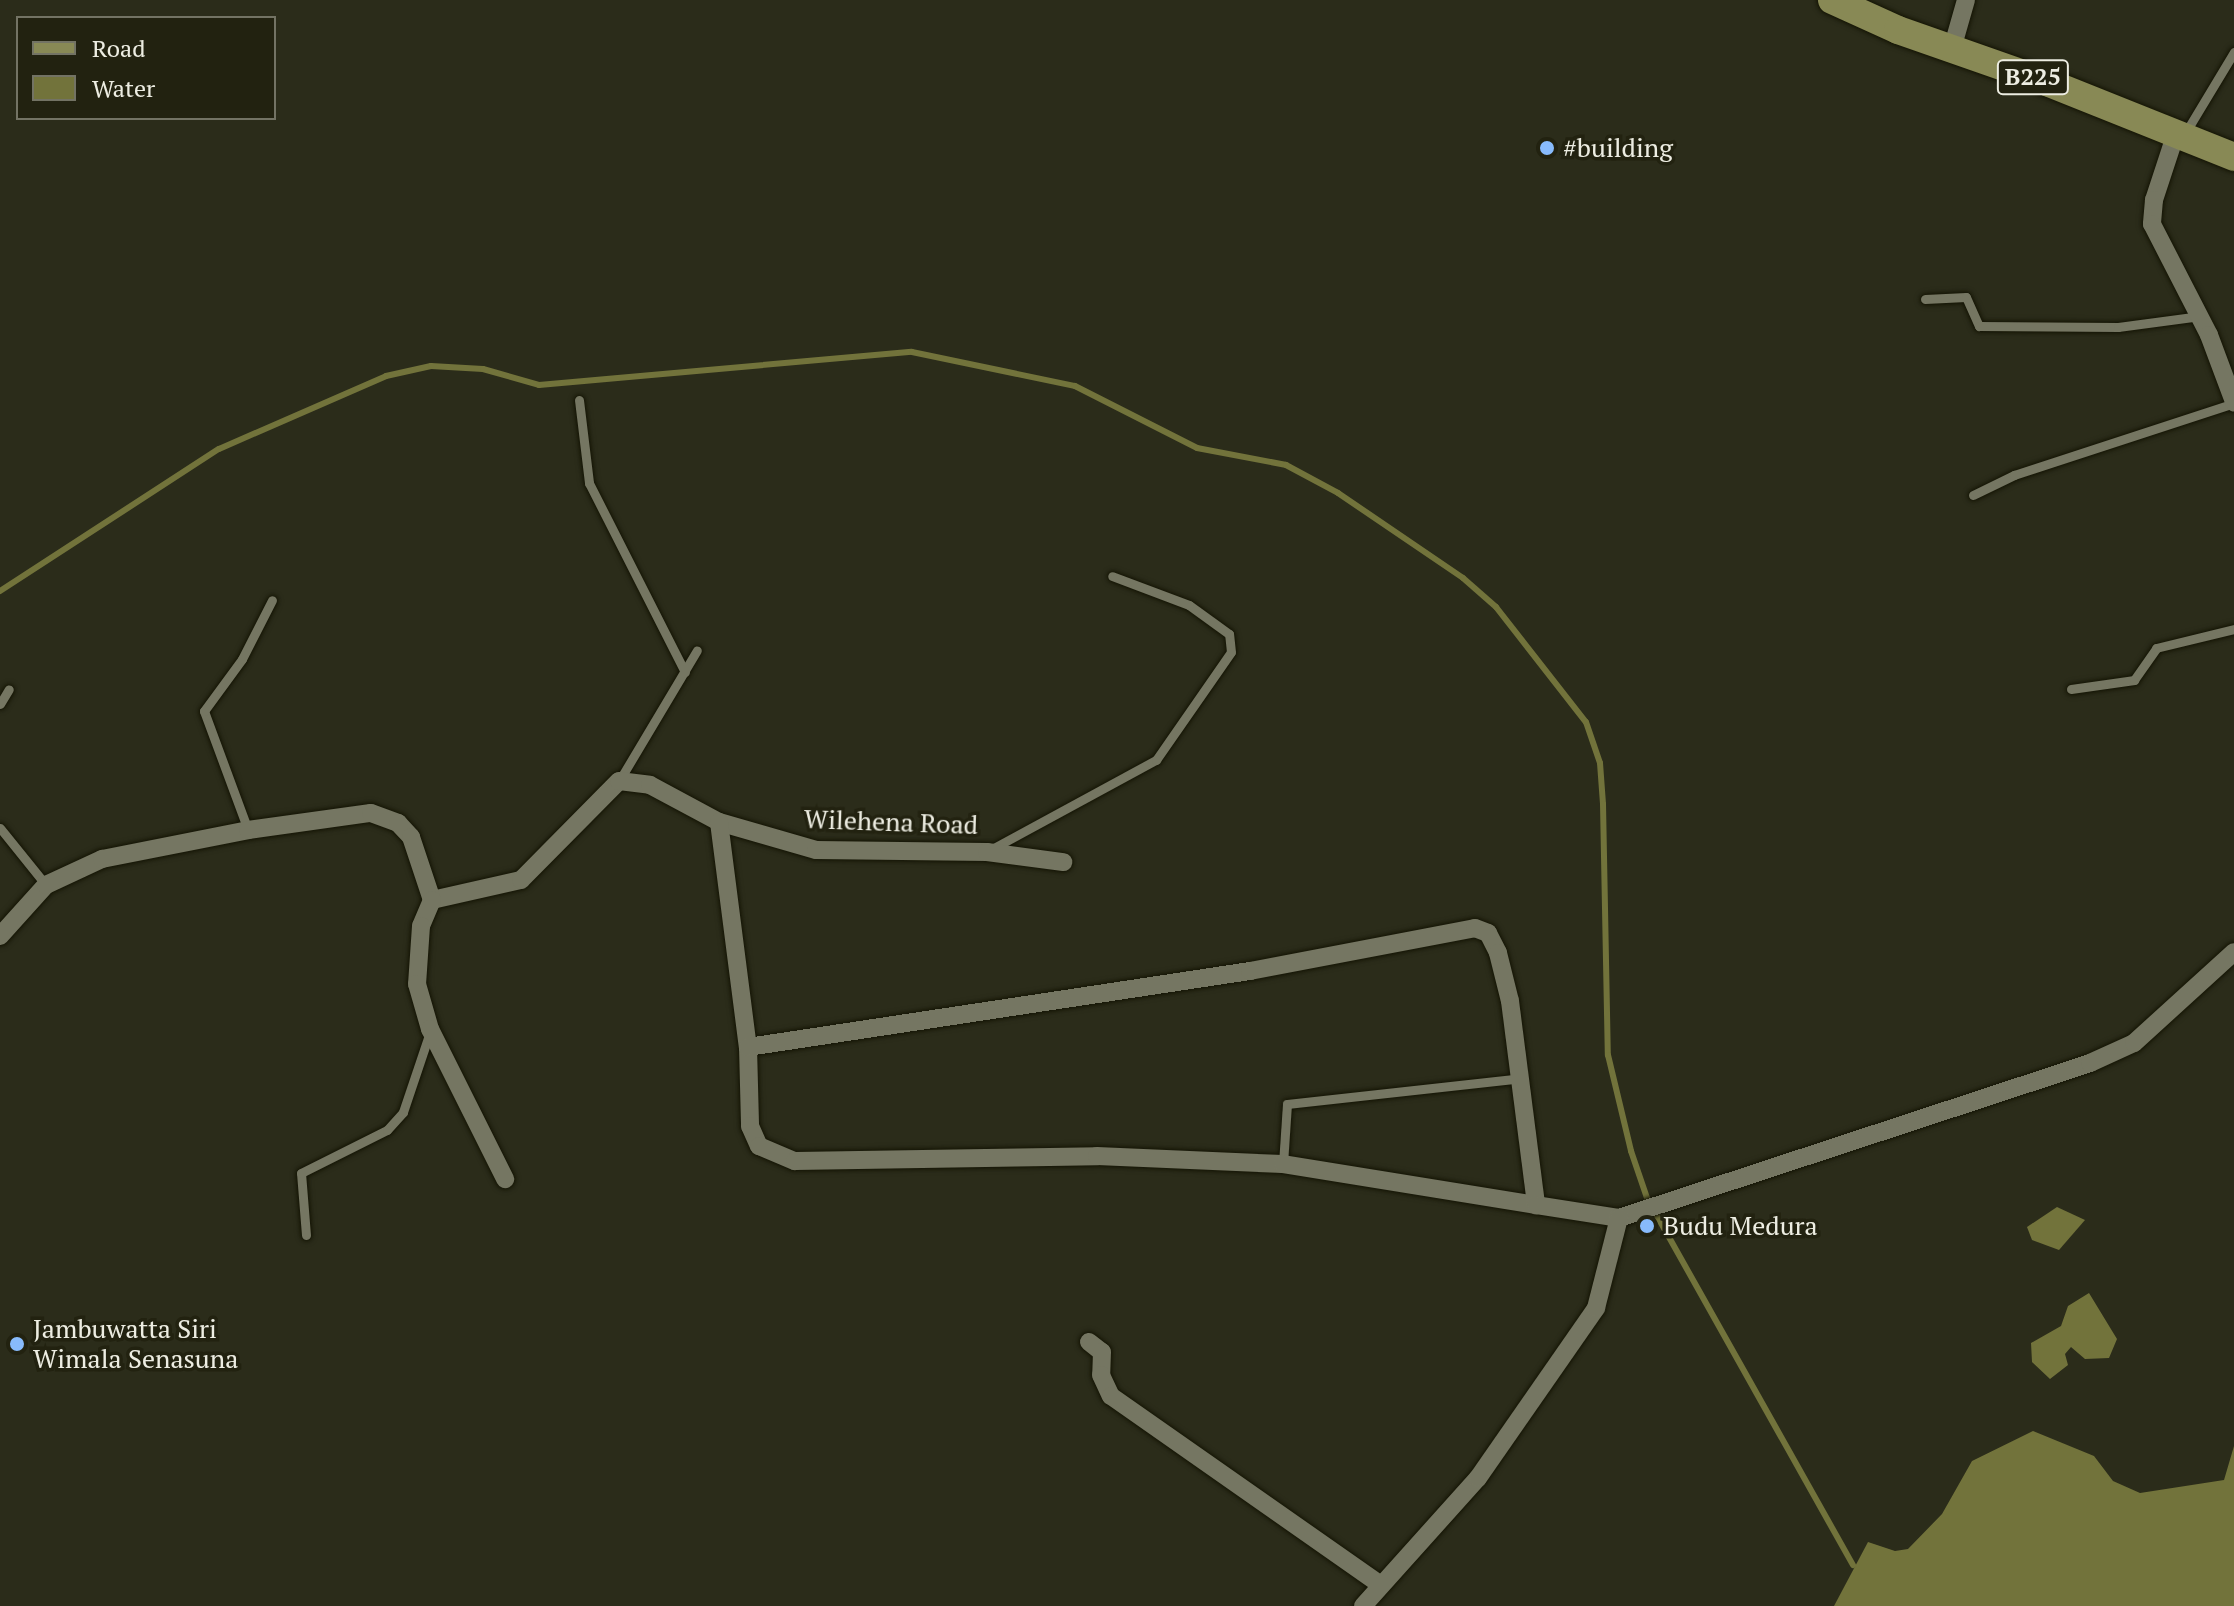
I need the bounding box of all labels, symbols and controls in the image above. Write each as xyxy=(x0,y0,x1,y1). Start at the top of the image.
legend xyxy=(16,16,276,120)
text: Road xyxy=(92,32,146,64)
road number: B225 xyxy=(1995,57,2071,97)
text: Water xyxy=(92,72,155,104)
place label: #building xyxy=(1563,132,1673,164)
marker: #building xyxy=(1538,139,1556,157)
street label: Wilehena Road xyxy=(803,803,979,841)
place label: Budu Medura xyxy=(1663,1210,1818,1242)
marker: Budu Medura xyxy=(1638,1217,1656,1235)
place label: Jambuwatta Siri Wimala Senasuna xyxy=(33,1313,238,1374)
marker: Jambuwatta Siri Wimala Senasuna xyxy=(8,1335,26,1353)

